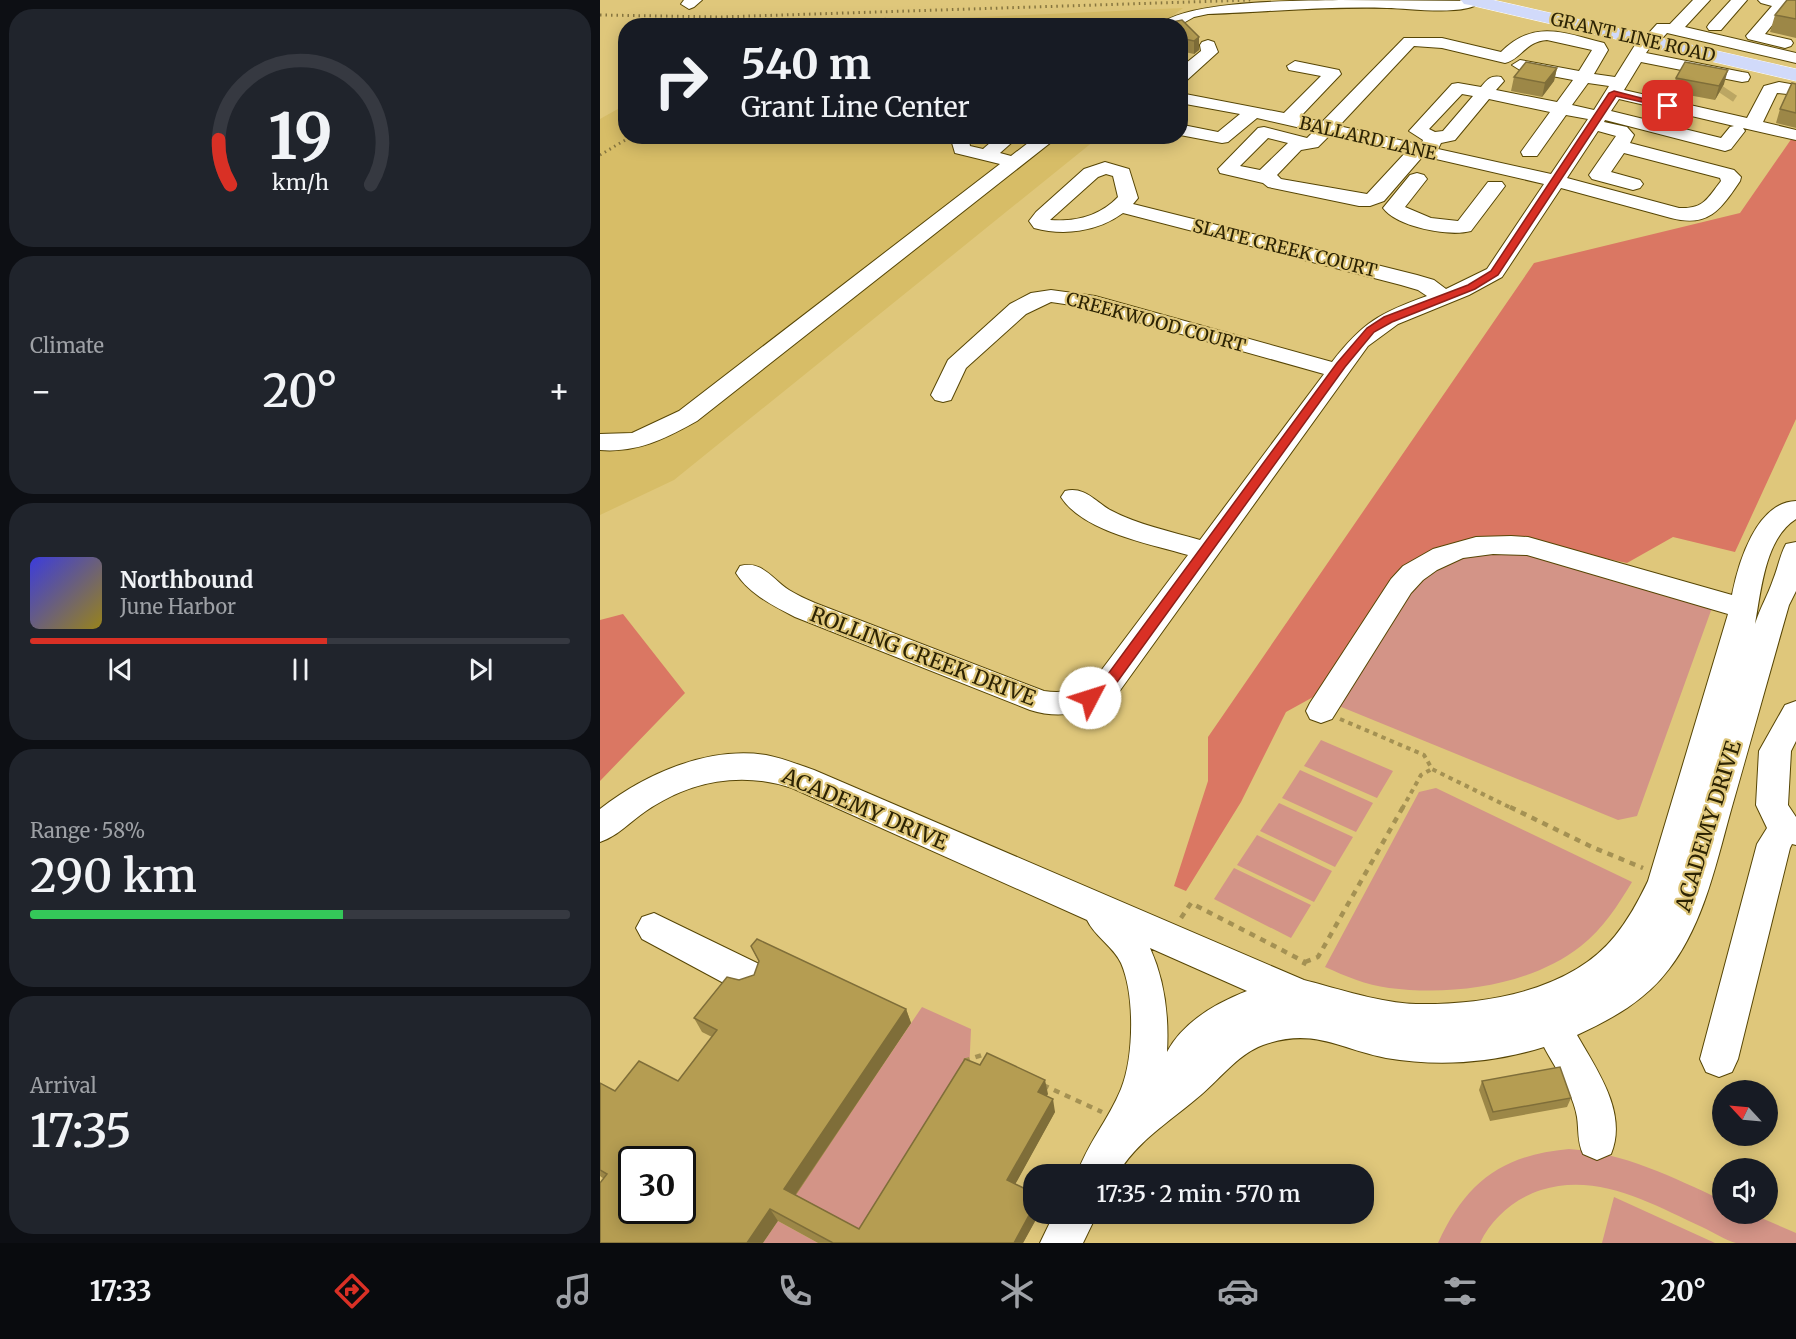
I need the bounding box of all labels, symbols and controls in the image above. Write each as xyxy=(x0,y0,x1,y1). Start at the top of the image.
street label: GRANT LINE ROAD xyxy=(1548,7,1718,67)
text: 540 m xyxy=(741,38,871,90)
icon: right xyxy=(642,42,720,120)
pin xyxy=(1642,80,1693,131)
icon: arrive xyxy=(1651,89,1684,122)
text: Grant Line Center xyxy=(741,90,970,124)
text: 19 xyxy=(268,98,332,176)
street label: BALLARD LANE xyxy=(1297,111,1439,165)
text: km/h xyxy=(272,169,328,196)
street label: SLATE CREEK COURT xyxy=(1191,214,1380,282)
street label: CREEKWOOD COURT xyxy=(1064,287,1249,357)
text: Climate xyxy=(30,333,104,358)
text: 20° xyxy=(262,363,338,419)
text: − xyxy=(30,371,52,412)
text: + xyxy=(548,371,570,412)
text: Northbound xyxy=(120,566,253,594)
text: June Harbor xyxy=(120,594,236,619)
street label: ROLLING CREEK DRIVE xyxy=(806,600,1040,712)
icon: previous xyxy=(104,653,137,686)
icon: pause xyxy=(284,653,317,686)
icon: next xyxy=(464,653,497,686)
position arrow xyxy=(1058,666,1122,730)
street label: ACADEMY DRIVE xyxy=(1669,737,1747,916)
street label: ACADEMY DRIVE xyxy=(777,762,952,856)
text: Range · 58% xyxy=(30,818,145,843)
text: 290 km xyxy=(30,848,197,904)
text: Arrival xyxy=(30,1073,97,1098)
north arrow xyxy=(1712,1080,1778,1146)
map controls xyxy=(1712,1080,1778,1224)
text: 17:35 xyxy=(30,1103,132,1159)
speed limit sign: 30 xyxy=(618,1146,696,1224)
button: sound xyxy=(1712,1158,1778,1224)
text: 17:35 · 2 min · 570 m xyxy=(1096,1180,1301,1208)
icon: directions xyxy=(331,1270,373,1312)
icon: music xyxy=(553,1270,595,1312)
icon: phone xyxy=(774,1270,816,1312)
icon: climate xyxy=(996,1270,1038,1312)
icon: car xyxy=(1217,1270,1259,1312)
icon: filters xyxy=(1439,1270,1481,1312)
text: 17:33 xyxy=(90,1274,152,1308)
text: 20° xyxy=(1660,1274,1706,1308)

